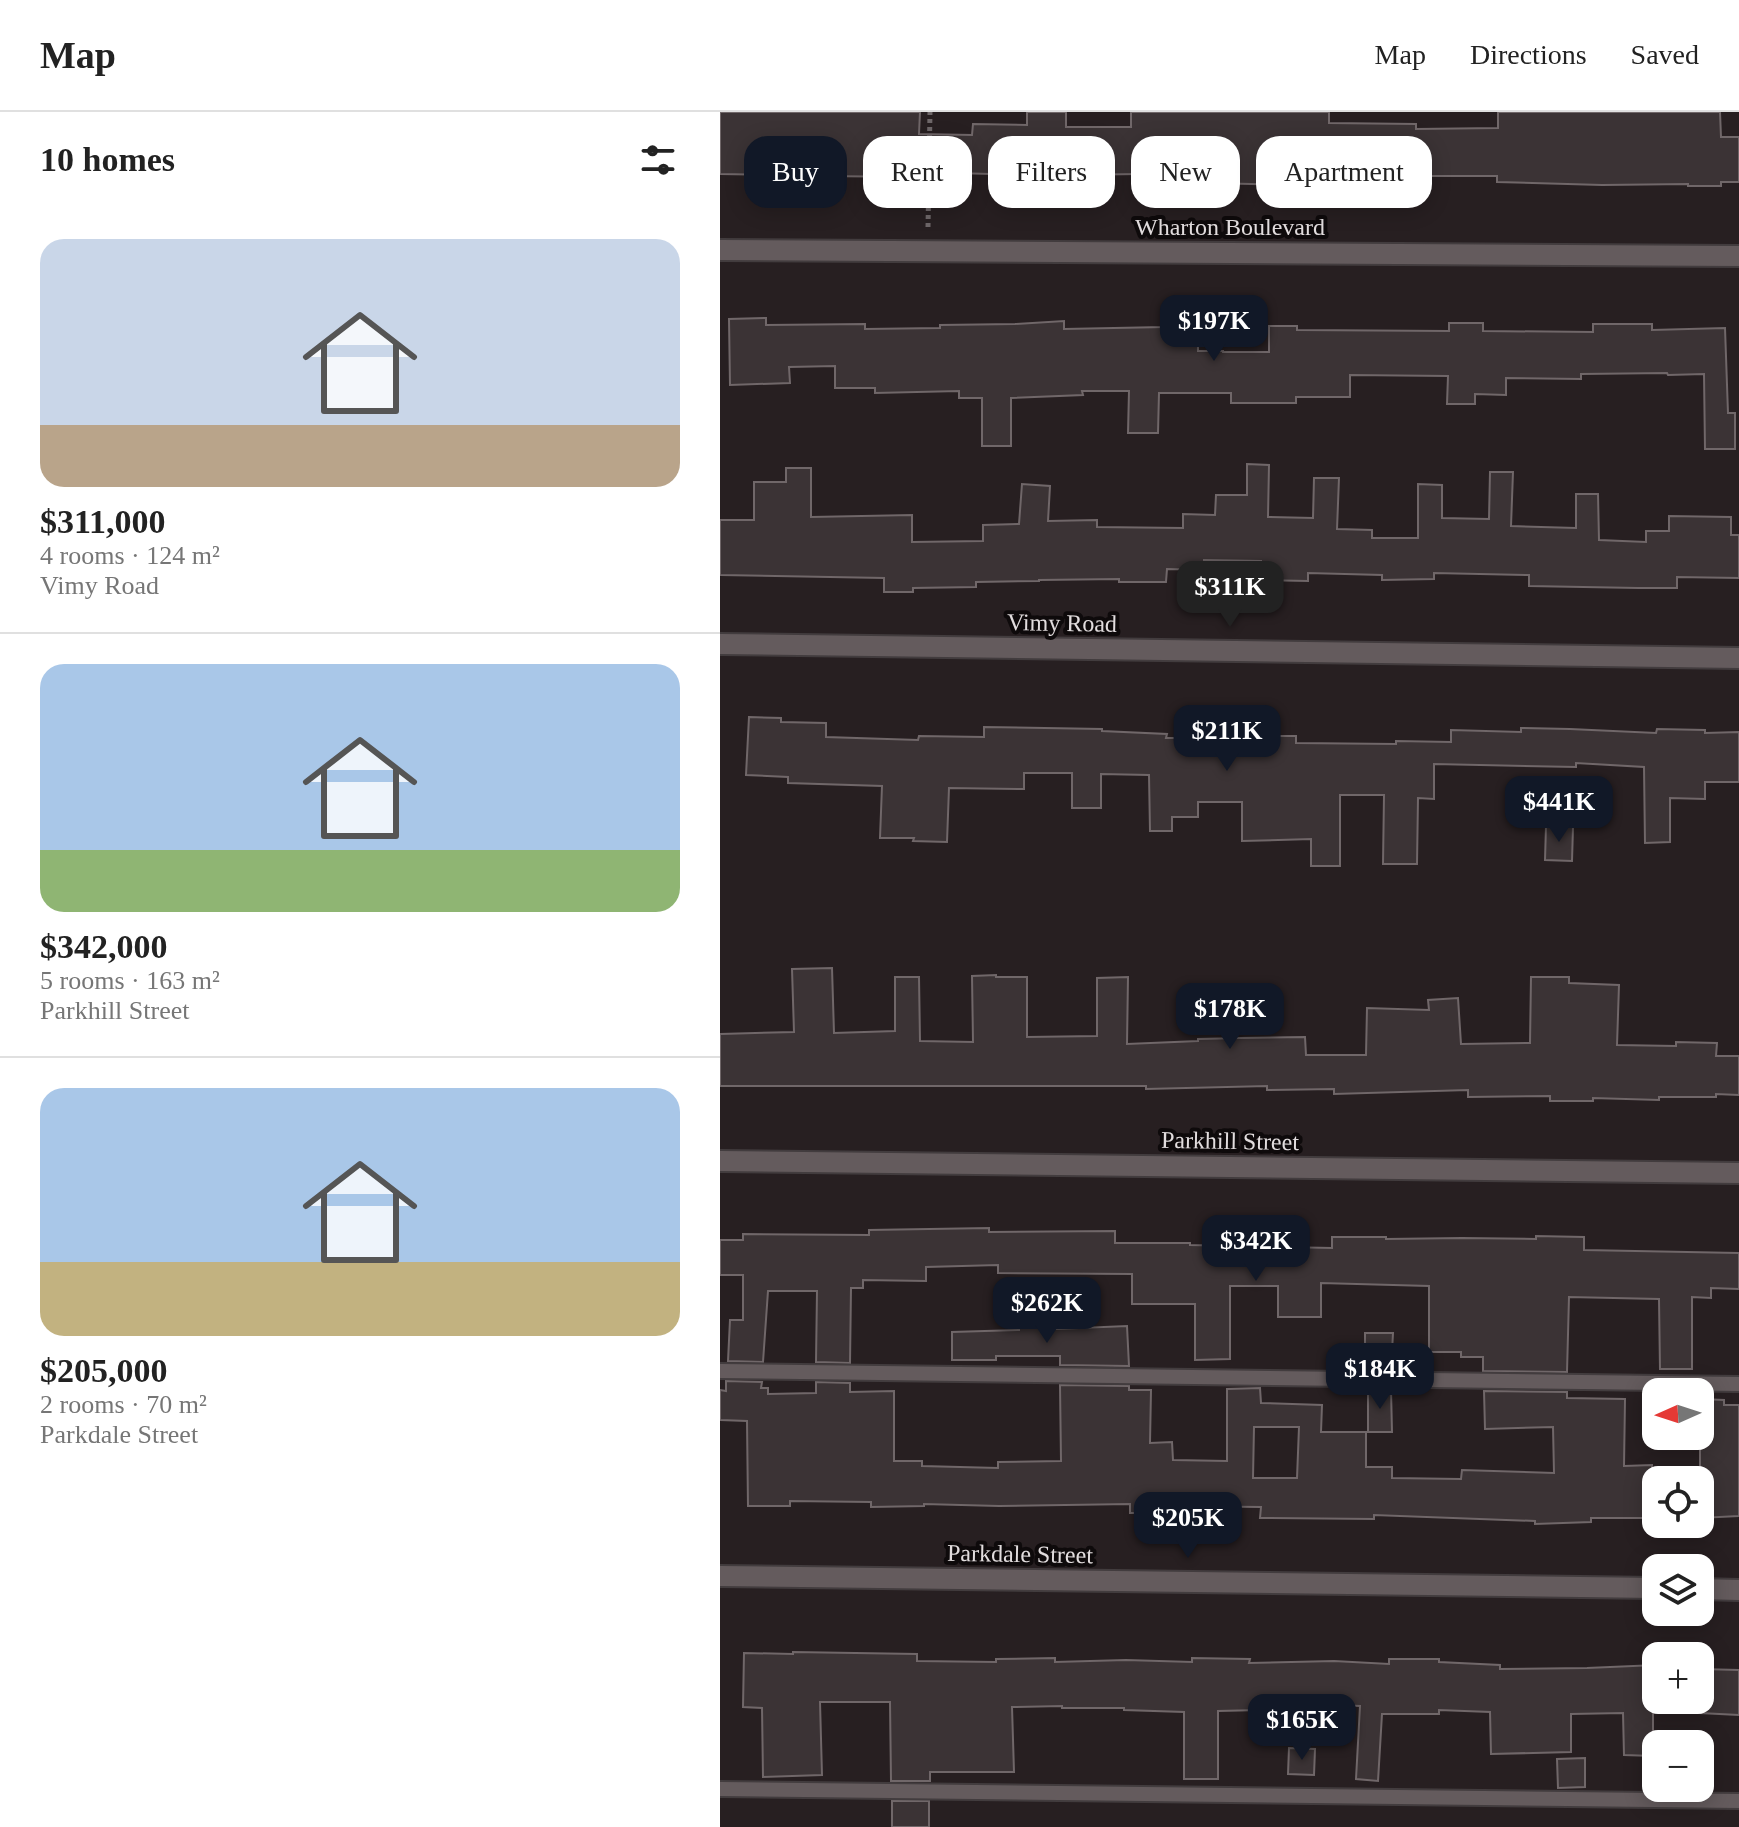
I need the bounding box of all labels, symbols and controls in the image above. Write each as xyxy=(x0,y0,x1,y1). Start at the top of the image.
text: Map xyxy=(40,34,116,76)
text: Map xyxy=(1375,39,1426,70)
text: Directions xyxy=(1470,39,1587,70)
text: Saved xyxy=(1631,39,1699,70)
chip: Buy xyxy=(744,136,847,208)
chip: Rent xyxy=(863,136,972,208)
chip: Filters xyxy=(988,136,1115,208)
chip: New xyxy=(1131,136,1240,208)
chip: Apartment xyxy=(1256,136,1432,208)
icon: filters xyxy=(636,138,680,182)
text: 10 homes xyxy=(40,141,175,178)
street label: Wharton Boulevard xyxy=(1135,214,1325,240)
icon: home xyxy=(288,291,432,435)
pin: $197K xyxy=(1158,295,1270,363)
text: $197K xyxy=(1178,306,1250,335)
text: $311,000 xyxy=(40,503,166,540)
text: 4 rooms · 124 m² xyxy=(40,541,220,570)
pin: $311K xyxy=(1174,561,1286,629)
text: Vimy Road xyxy=(40,571,159,600)
text: $311K xyxy=(1195,572,1265,601)
street label: Vimy Road xyxy=(1007,609,1117,637)
pin: $211K xyxy=(1171,705,1283,773)
icon: home xyxy=(288,716,432,860)
text: $211K xyxy=(1192,716,1262,745)
pin: $441K xyxy=(1503,776,1615,844)
text: $441K xyxy=(1523,787,1595,816)
text: $342,000 xyxy=(40,928,168,965)
text: 5 rooms · 163 m² xyxy=(40,966,220,995)
pin: $178K xyxy=(1174,983,1286,1051)
text: $178K xyxy=(1194,994,1266,1023)
text: Parkhill Street xyxy=(40,996,189,1025)
street label: Parkhill Street xyxy=(1161,1127,1300,1155)
icon: home xyxy=(288,1140,432,1284)
pin: $342K xyxy=(1200,1215,1312,1283)
text: $342K xyxy=(1220,1226,1292,1255)
pin: $262K xyxy=(991,1277,1103,1345)
text: $262K xyxy=(1011,1288,1083,1317)
pin: $184K xyxy=(1324,1343,1436,1411)
text: $205,000 xyxy=(40,1352,168,1389)
text: $184K xyxy=(1344,1354,1416,1383)
north arrow xyxy=(1642,1378,1714,1450)
map controls xyxy=(1642,1378,1714,1802)
text: 2 rooms · 70 m² xyxy=(40,1390,207,1419)
text: Parkdale Street xyxy=(40,1420,198,1449)
button: locate xyxy=(1642,1466,1714,1538)
pin: $205K xyxy=(1132,1492,1244,1560)
text: $205K xyxy=(1152,1503,1224,1532)
street label: Parkdale Street xyxy=(947,1540,1094,1568)
button: layers xyxy=(1642,1554,1714,1626)
button: + xyxy=(1642,1642,1714,1714)
pin: $165K xyxy=(1246,1694,1358,1762)
text: $165K xyxy=(1266,1705,1338,1734)
button: − xyxy=(1642,1730,1714,1802)

